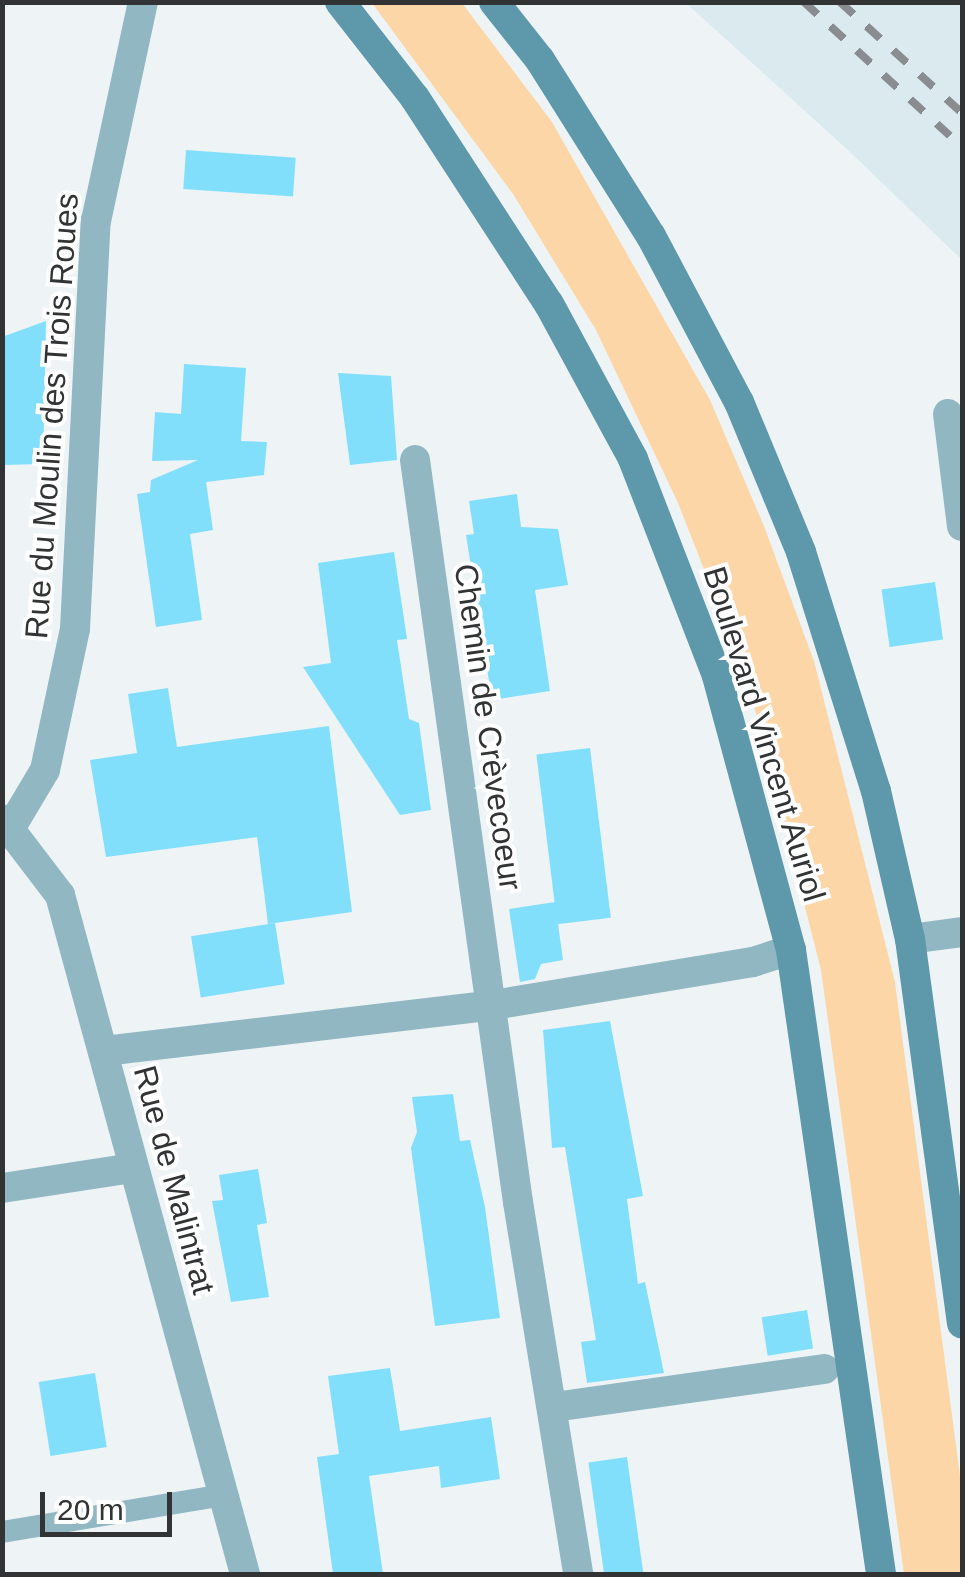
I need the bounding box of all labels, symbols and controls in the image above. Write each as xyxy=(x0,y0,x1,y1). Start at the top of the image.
street label: Rue du Moulin des Trois Roues xyxy=(17,192,87,640)
street label: Chemin de Crèvecoeur xyxy=(446,561,530,893)
street label: Boulevard Vincent Auriol xyxy=(694,561,834,907)
street label: Rue de Malintrat xyxy=(125,1062,223,1298)
scale bar xyxy=(45,1472,178,1534)
text: 20 m xyxy=(57,1493,124,1526)

